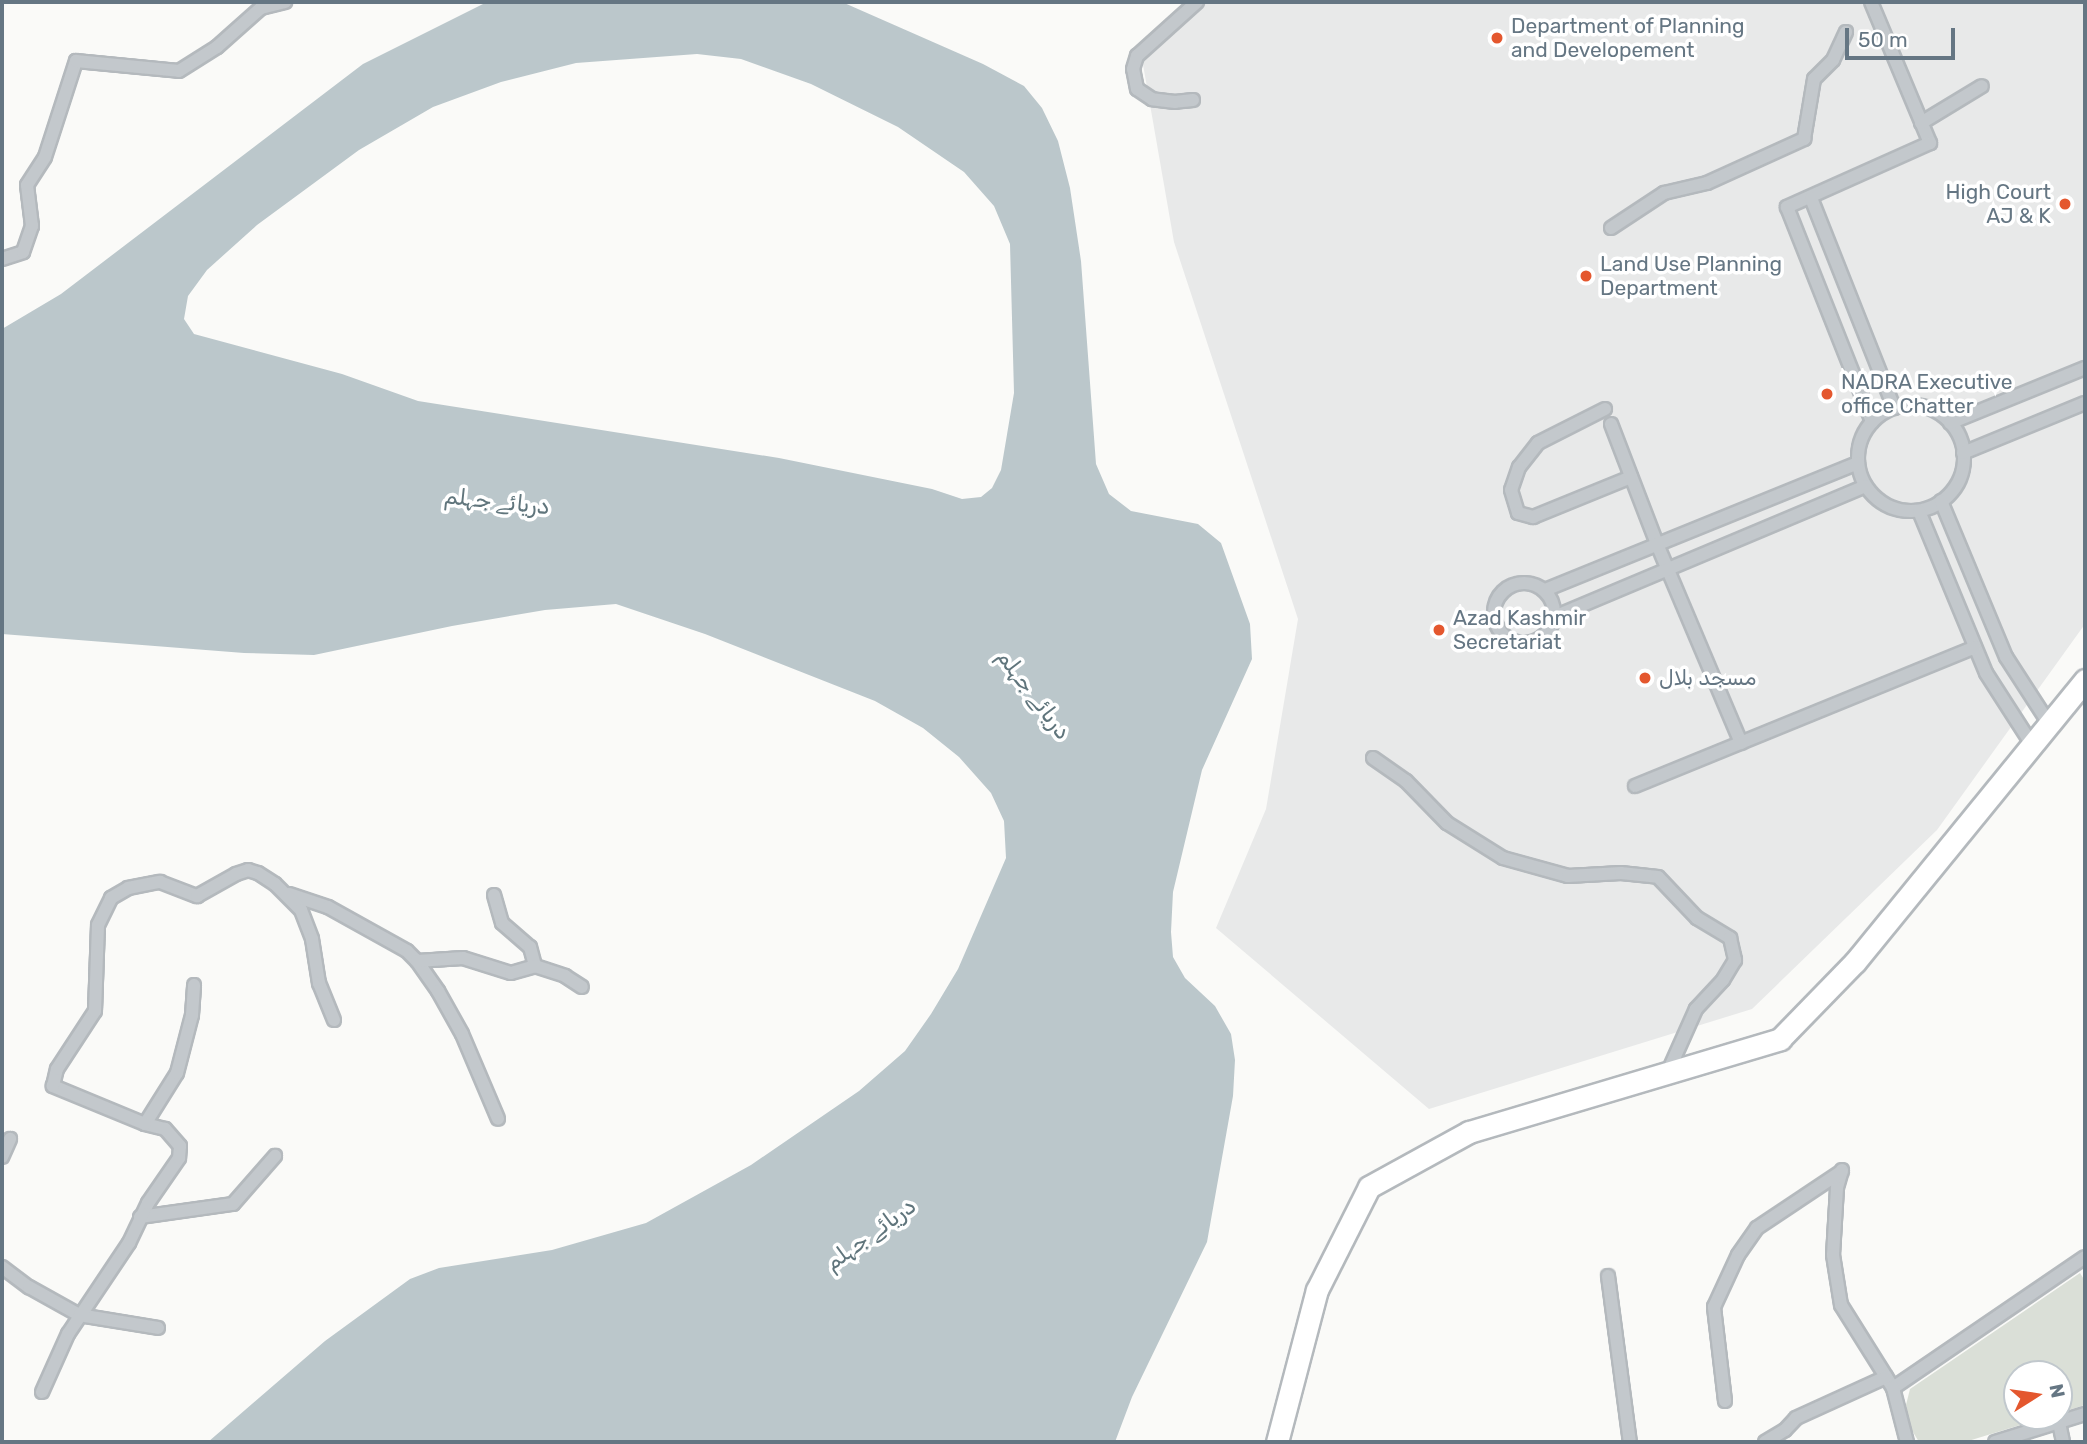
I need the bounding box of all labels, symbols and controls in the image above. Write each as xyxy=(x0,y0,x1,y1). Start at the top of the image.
place label: Department of Planning and Developement xyxy=(1511,13,1745,63)
scale bar xyxy=(1849,14,1959,58)
text: 50 m xyxy=(1858,27,1908,52)
marker: Department of Planning and Developement xyxy=(1489,30,1505,46)
place label: High Court AJ & K xyxy=(1946,179,2051,229)
marker: High Court AJ & K xyxy=(2057,196,2073,212)
place label: Land Use Planning Department xyxy=(1600,251,1782,301)
marker: Land Use Planning Department xyxy=(1578,268,1594,284)
place label: NADRA Executive office Chatter xyxy=(1841,369,2013,419)
marker: NADRA Executive office Chatter xyxy=(1819,386,1835,402)
water label: دریائے جہلم xyxy=(443,482,551,520)
place label: Azad Kashmir Secretariat xyxy=(1453,605,1586,655)
marker: Azad Kashmir Secretariat xyxy=(1431,622,1447,638)
water label: دریائے جہلم xyxy=(991,643,1077,745)
place label: مسجد بلال xyxy=(1659,665,1756,691)
marker: مسجد بلال xyxy=(1637,670,1653,686)
water label: دریائے جہلم xyxy=(819,1192,921,1276)
north arrow xyxy=(2003,1360,2073,1430)
text: N xyxy=(2044,1382,2070,1400)

